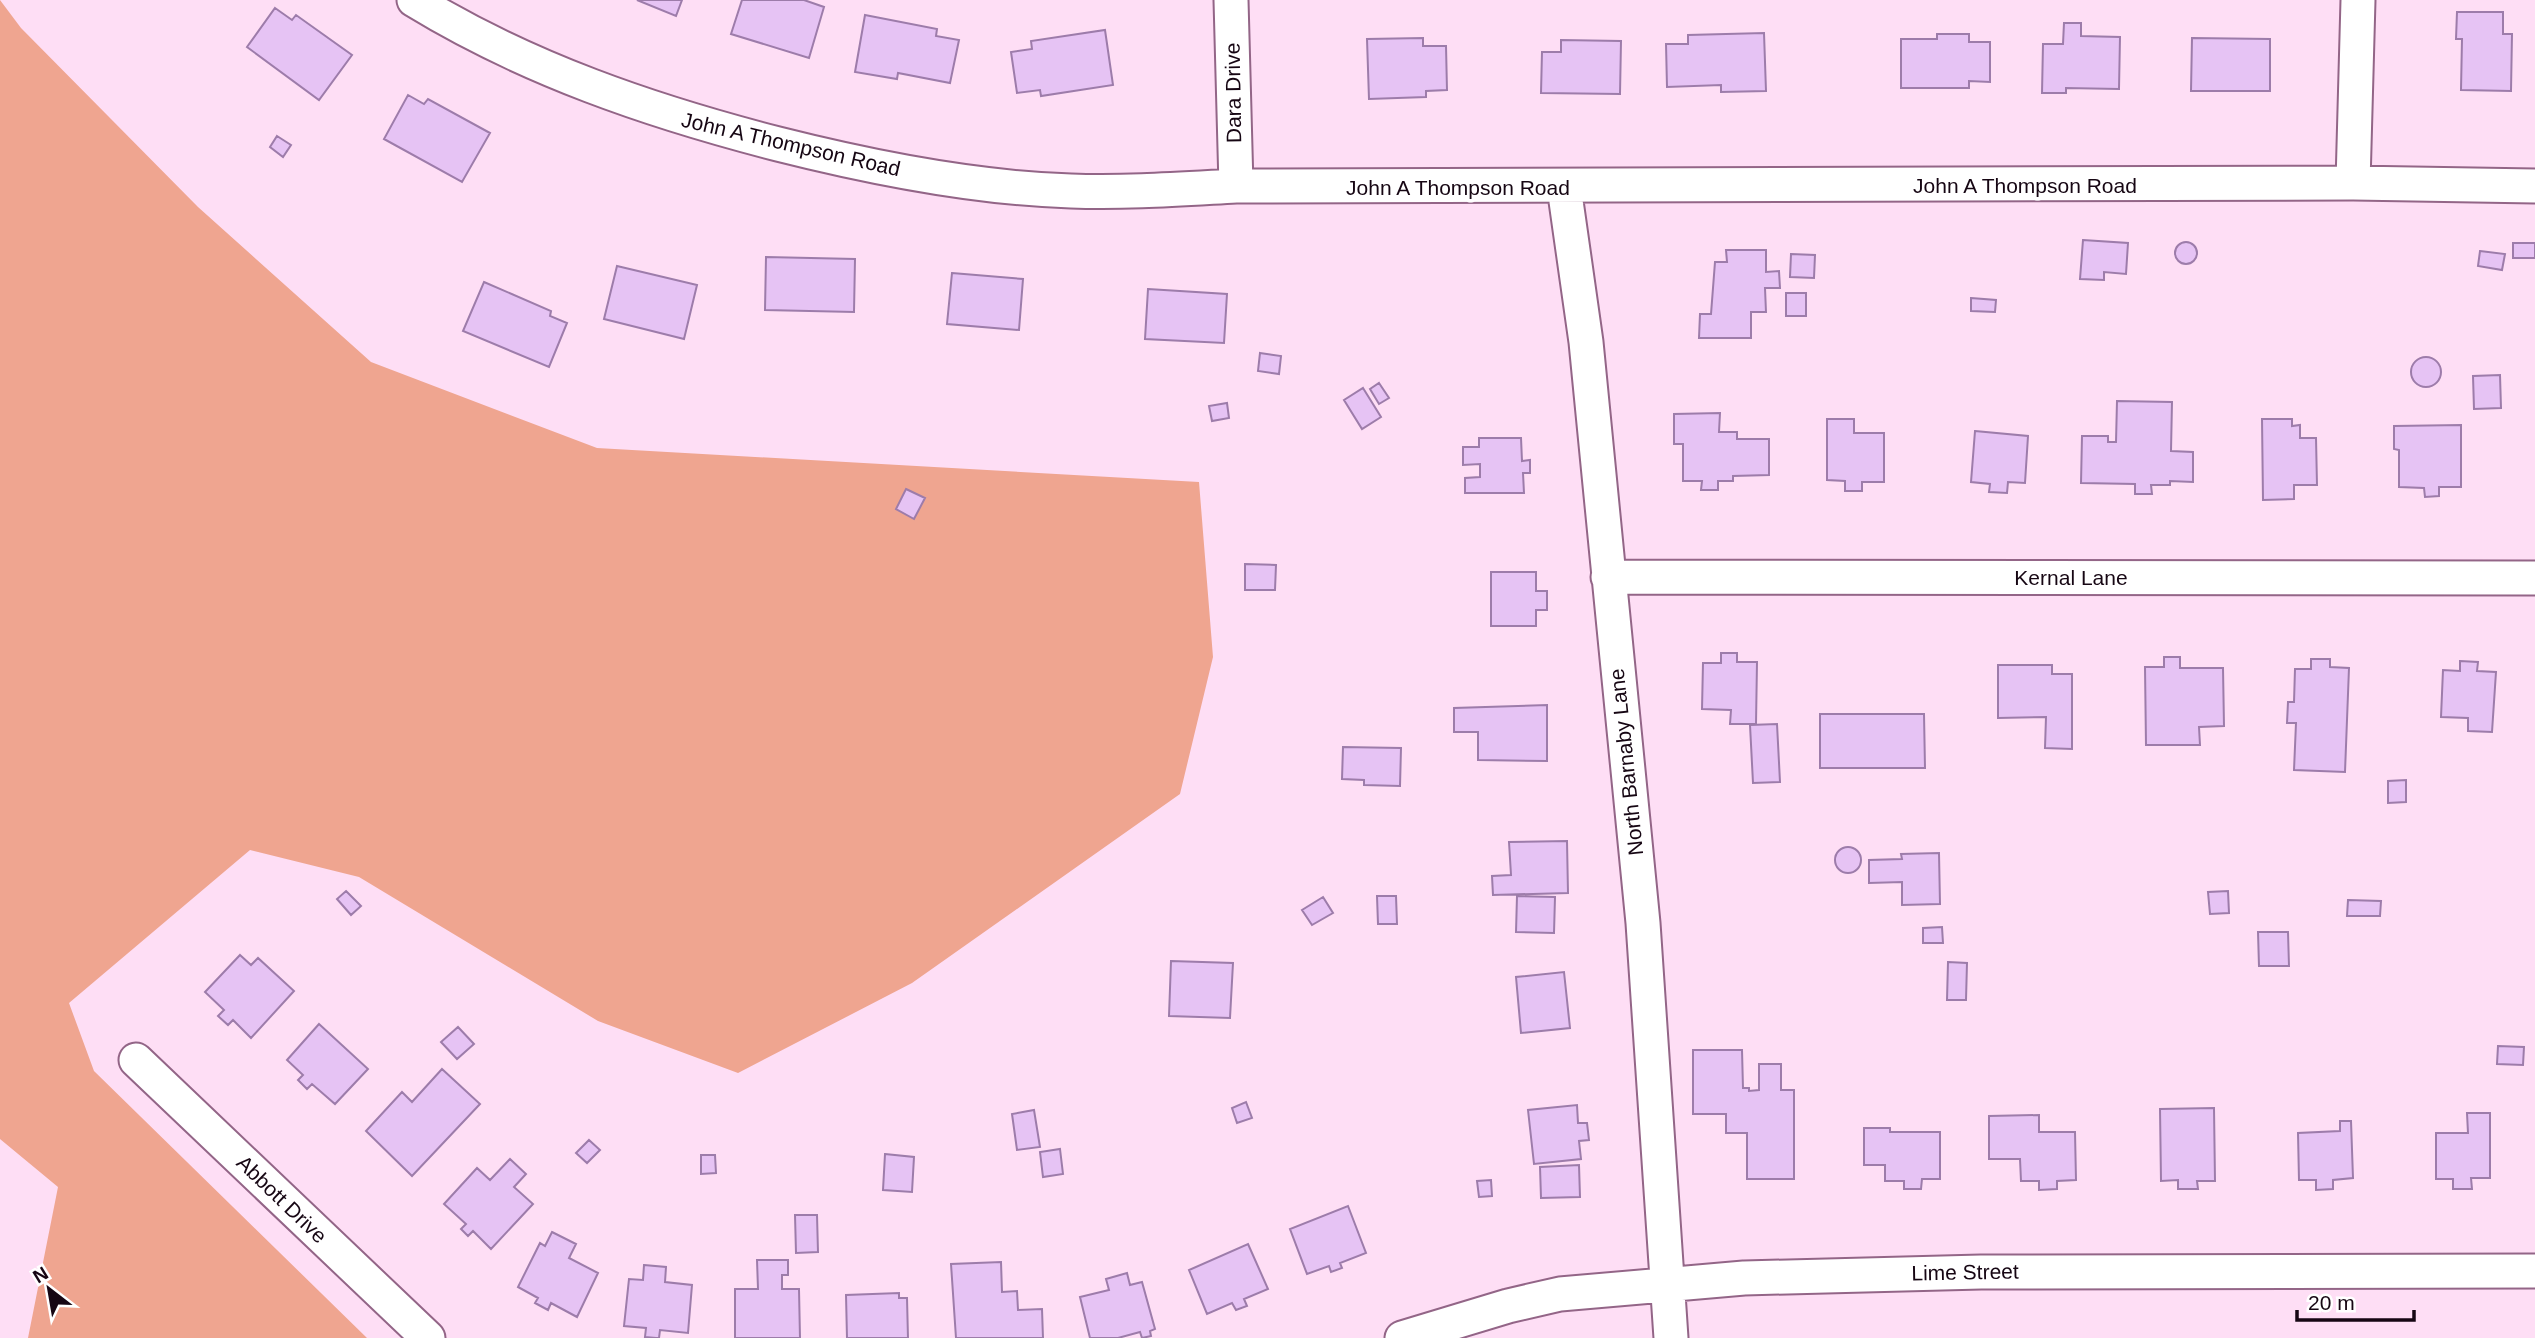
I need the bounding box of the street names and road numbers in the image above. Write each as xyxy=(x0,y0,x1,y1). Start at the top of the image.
street label: Dara Drive xyxy=(1221,43,1245,143)
street label: John A Thompson Road xyxy=(679,108,903,180)
street label: John A Thompson Road xyxy=(1913,174,2137,197)
street label: John A Thompson Road xyxy=(1346,176,1570,199)
street label: Kernal Lane xyxy=(2014,566,2128,589)
street label: North Barnaby Lane xyxy=(1605,667,1647,857)
street label: Abbott Drive xyxy=(232,1151,332,1247)
street label: Lime Street xyxy=(1911,1260,2019,1284)

